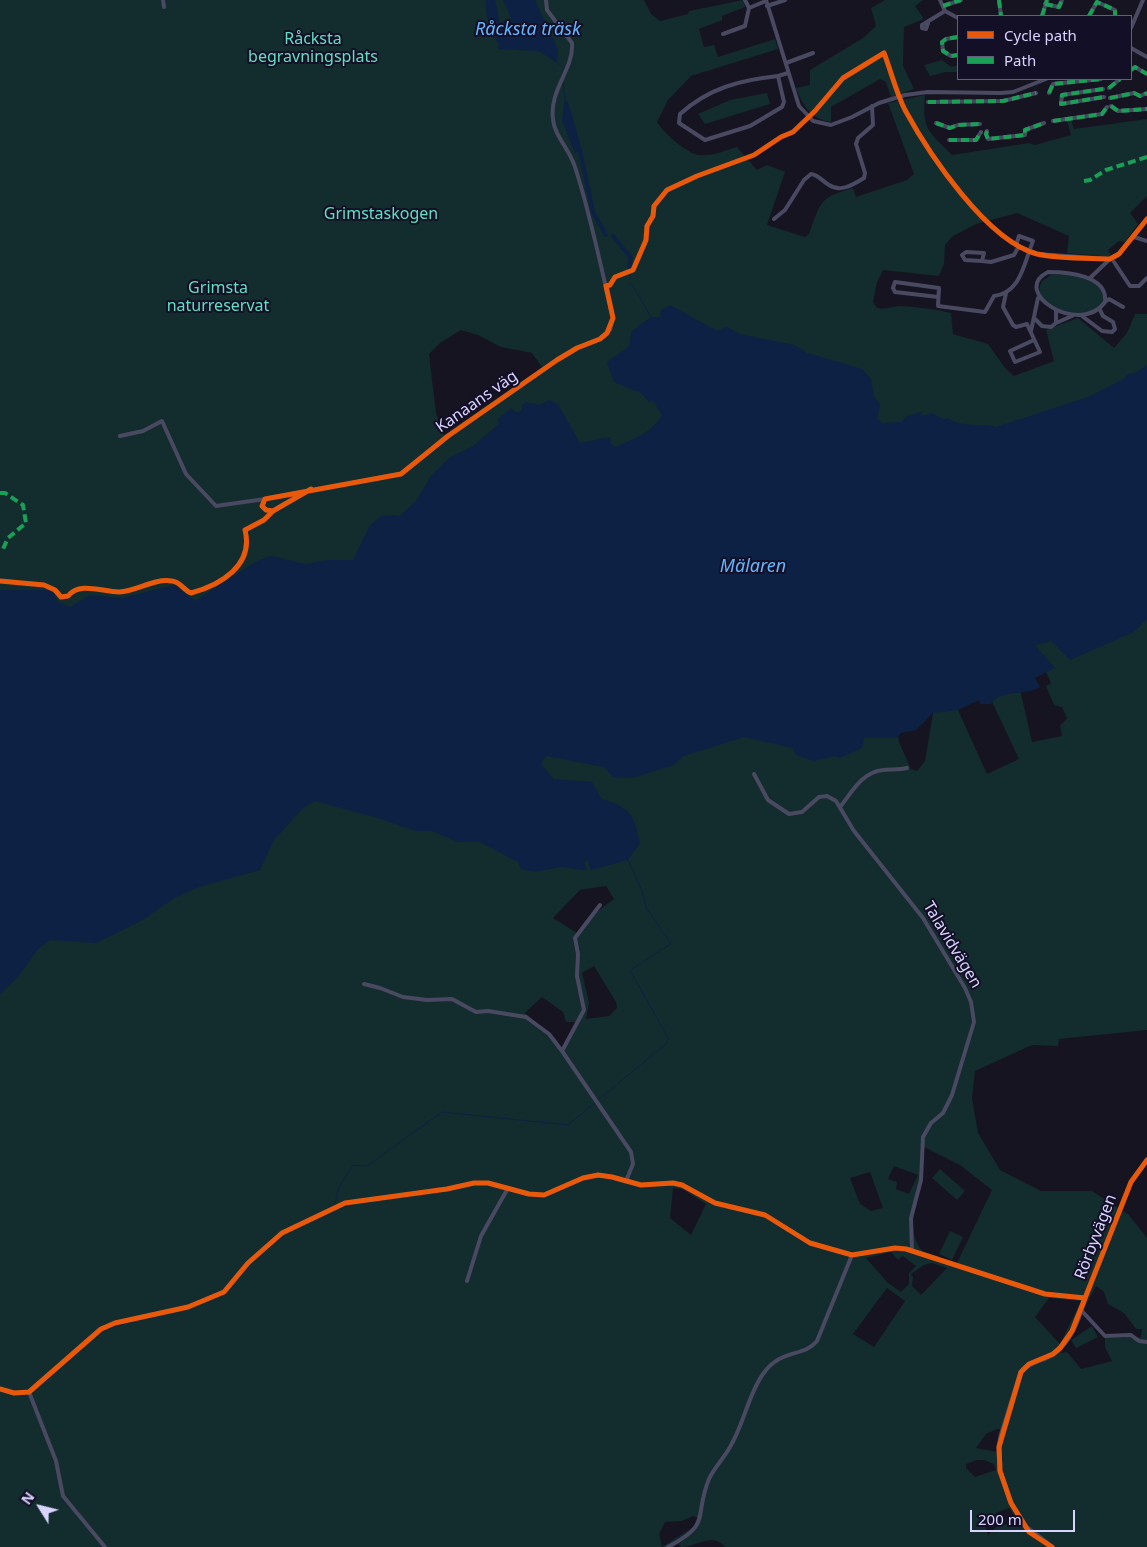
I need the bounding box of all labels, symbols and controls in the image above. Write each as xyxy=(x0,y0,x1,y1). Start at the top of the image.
legend xyxy=(957,15,1132,80)
water label: Råcksta träsk xyxy=(475,19,581,41)
text: Cycle path xyxy=(1004,25,1077,45)
park label: Råcksta begravningsplats xyxy=(248,29,378,67)
text: Path xyxy=(1004,50,1036,70)
park label: Grimstaskogen xyxy=(324,204,438,224)
park label: Grimsta naturreservat xyxy=(167,278,269,316)
street label: Kanaans väg xyxy=(432,367,522,437)
water label: Mälaren xyxy=(720,556,786,578)
street label: Talavidvägen xyxy=(919,898,985,992)
street label: Rörbyvägen xyxy=(1071,1192,1121,1282)
north arrow xyxy=(15,1482,65,1532)
text: N xyxy=(16,1488,38,1508)
scale bar xyxy=(972,1500,1077,1532)
text: 200 m xyxy=(978,1509,1022,1529)

